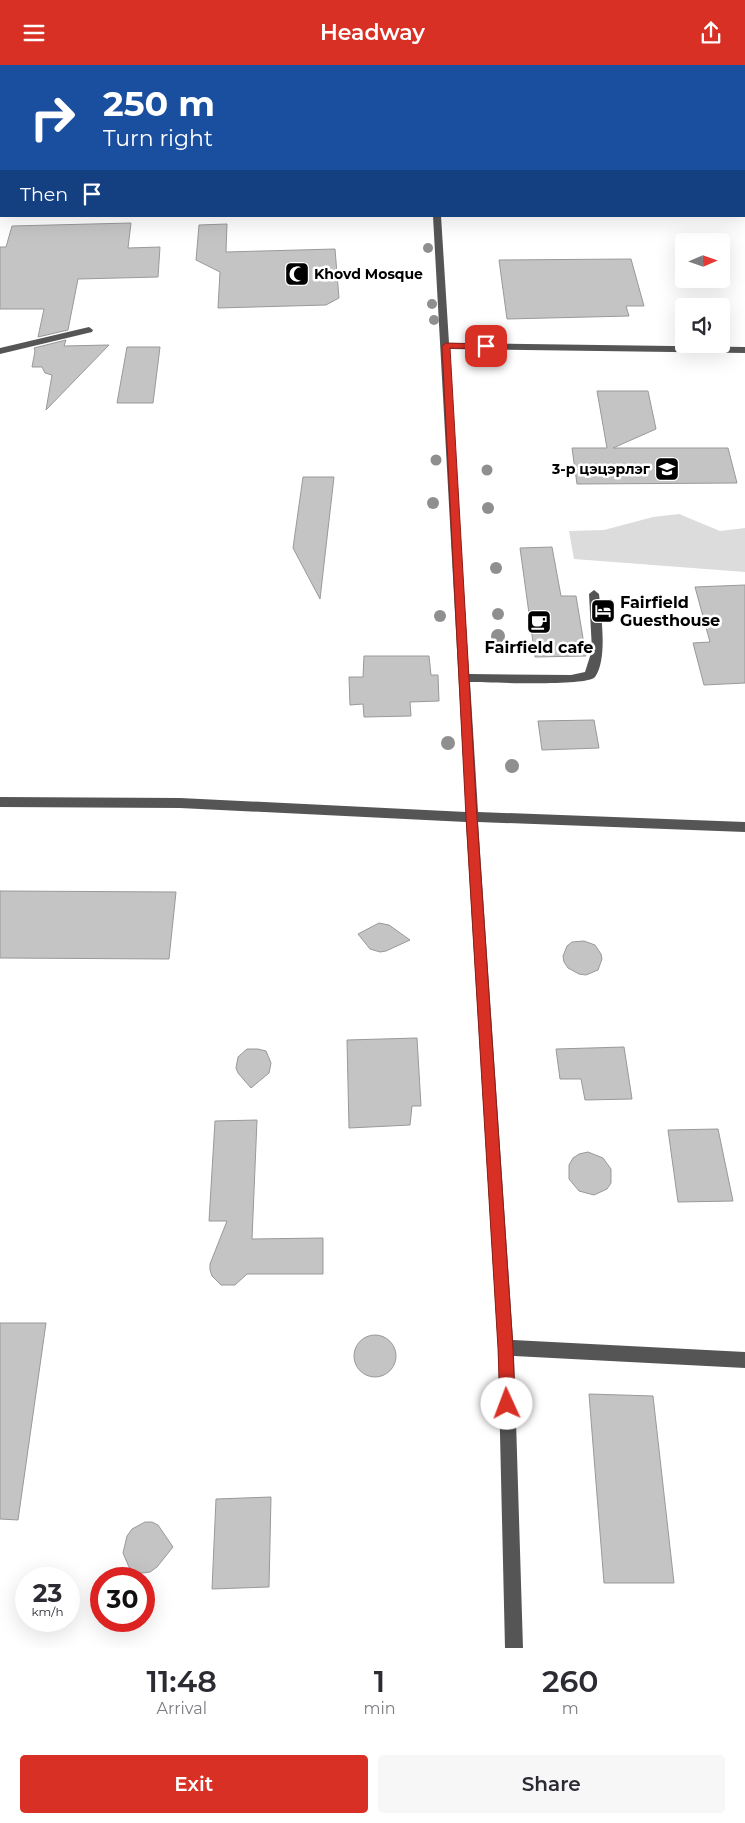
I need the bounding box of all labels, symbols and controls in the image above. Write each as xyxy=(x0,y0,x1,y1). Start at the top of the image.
icon: menu xyxy=(20,19,48,47)
text: Headway xyxy=(320,19,425,46)
icon: share xyxy=(697,19,725,47)
text: 250 m xyxy=(103,82,215,125)
icon: right xyxy=(20,85,85,150)
text: Turn right xyxy=(103,125,213,152)
icon: arrive xyxy=(78,180,106,208)
text: Then xyxy=(20,183,68,206)
north arrow xyxy=(675,233,730,287)
map controls xyxy=(675,233,730,353)
mosque icon: Khovd Mosque xyxy=(284,261,310,287)
place label: Khovd Mosque xyxy=(314,265,423,283)
button: sound xyxy=(675,298,730,353)
pin xyxy=(465,325,507,367)
icon: arrive xyxy=(472,332,500,360)
school or university icon: 3-р цэцэрлэг xyxy=(654,456,680,482)
place label: 3-р цэцэрлэг xyxy=(551,460,651,478)
place label: Fairfield Guesthouse xyxy=(620,593,720,630)
hotel icon: Fairfield Guesthouse xyxy=(590,598,616,624)
cafe icon: Fairfield cafe xyxy=(526,609,552,635)
place label: Fairfield cafe xyxy=(485,638,593,657)
position arrow xyxy=(480,1377,532,1429)
speed limit sign: 30 xyxy=(90,1567,155,1632)
text: 23 xyxy=(33,1578,62,1608)
text: km/h xyxy=(31,1604,64,1619)
text: 11:48 xyxy=(147,1663,217,1700)
text: 1 xyxy=(374,1663,385,1700)
text: 260 xyxy=(542,1663,599,1700)
text: Arrival xyxy=(156,1699,207,1718)
text: min xyxy=(363,1699,396,1718)
text: m xyxy=(562,1699,579,1718)
button: Exit xyxy=(20,1755,368,1813)
button: Share xyxy=(378,1755,725,1813)

